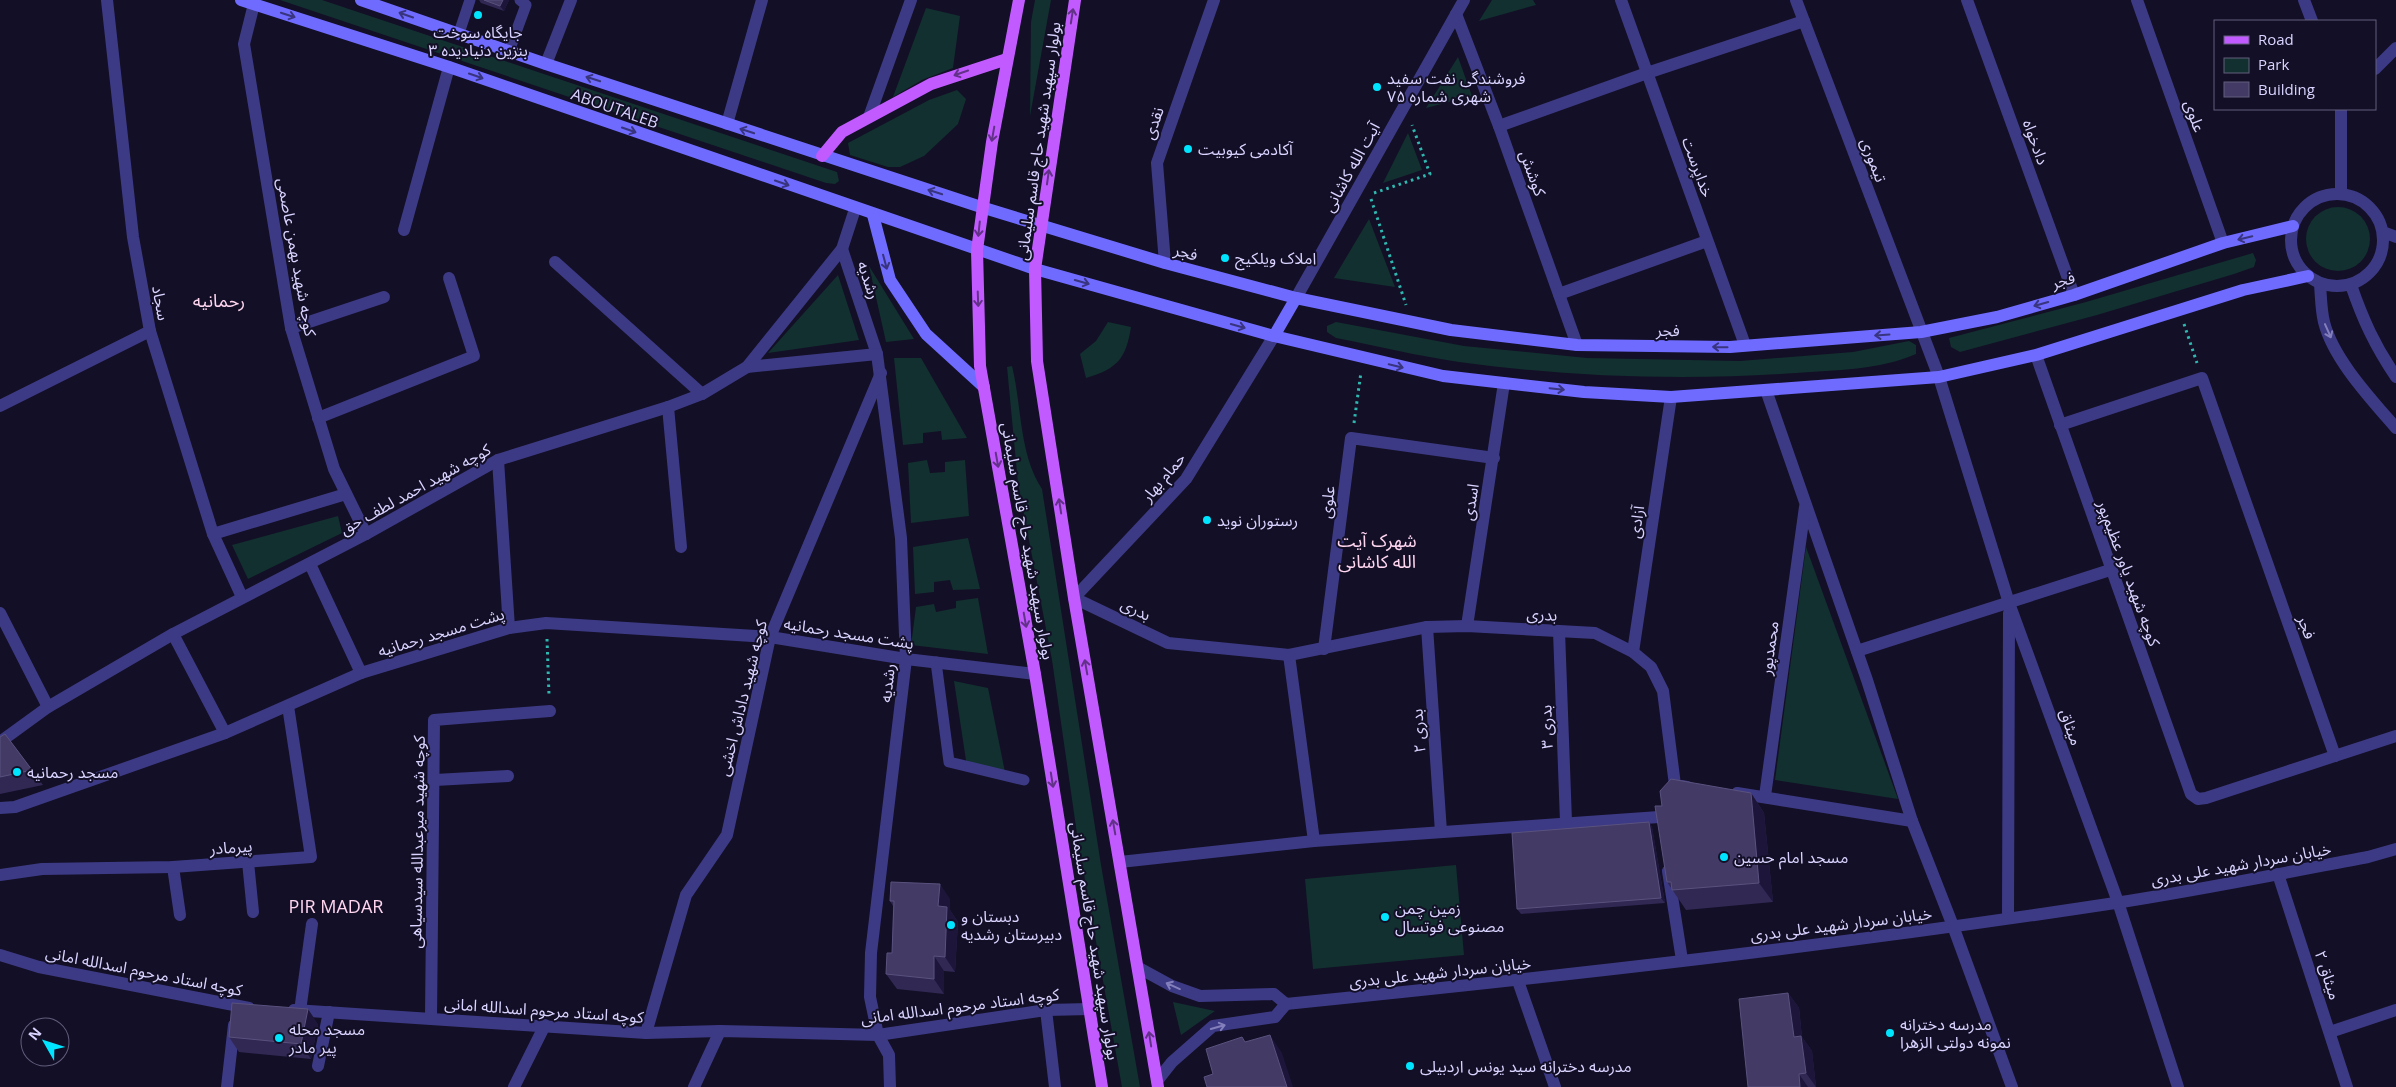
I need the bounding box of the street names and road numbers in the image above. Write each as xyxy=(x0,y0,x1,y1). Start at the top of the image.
street label: بولوار سپهبد شهید حاج قاسم سلیمانی xyxy=(1010,20,1068,262)
street label: ABOUTALEB xyxy=(568,83,662,133)
street label: علوی xyxy=(2179,97,2211,135)
street label: نقدی xyxy=(1137,104,1169,142)
street label: دادخواه xyxy=(2018,116,2054,168)
street label: آیت الله کاشانی xyxy=(1317,117,1385,216)
street label: خداپرست xyxy=(1677,134,1719,200)
street label: تیموری xyxy=(1856,135,1893,185)
street label: کوشش xyxy=(1515,147,1552,199)
street label: کوچه شهید بهمن عاصمی xyxy=(272,176,322,338)
street label: فجر xyxy=(1171,238,1200,266)
street label: رشدیه xyxy=(852,258,886,302)
street label: فجر xyxy=(2048,266,2078,294)
street label: سجاد xyxy=(147,284,175,322)
street label: فجر xyxy=(1655,319,1680,341)
street label: بولوار سپهبد شهید حاج قاسم سلیمانی xyxy=(994,421,1060,662)
street label: کوچه شهید احمد لطف حق xyxy=(336,438,495,540)
street label: حمام بهار xyxy=(1135,448,1192,508)
street label: اسدی xyxy=(1456,482,1484,522)
street label: علوی xyxy=(1314,484,1340,520)
street label: کوچه شهید یاور عظیم‌پور xyxy=(2090,496,2166,650)
street label: آزادی xyxy=(1623,503,1649,540)
street label: بدری xyxy=(1117,592,1155,626)
street label: پشت مسجد رحمانیه xyxy=(375,602,507,662)
street label: بدری xyxy=(1526,602,1558,626)
street label: فجر xyxy=(2292,611,2321,642)
street label: پشت مسجد رحمانیه xyxy=(782,612,916,654)
street label: کوچه شهید داداش اخشی xyxy=(712,617,772,778)
street label: محمدپور xyxy=(1754,619,1784,678)
street label: رشدیه xyxy=(874,662,900,704)
street label: بدری ۳ xyxy=(1534,705,1558,749)
street label: میثاق xyxy=(2054,706,2088,748)
street label: بدری ۲ xyxy=(1405,708,1431,754)
street label: کوچه شهید میرعبدالله سیدسیاهی xyxy=(404,735,430,949)
street label: بولوار سپهبد شهید حاج قاسم سلیمانی xyxy=(1063,820,1125,1062)
street label: پیرمادر xyxy=(208,835,253,860)
street label: خیابان سردار شهید علی بدری xyxy=(2149,837,2333,891)
street label: خیابان سردار شهید علی بدری xyxy=(1749,902,1933,946)
street label: کوچه استاد مرحوم اسدالله امانی xyxy=(43,941,245,1003)
street label: میثاق ۲ xyxy=(2310,947,2346,1003)
street label: خیابان سردار شهید علی بدری xyxy=(1348,951,1532,993)
street label: کوچه استاد مرحوم اسدالله امانی xyxy=(860,983,1061,1031)
street label: کوچه استاد مرحوم اسدالله امانی xyxy=(443,992,645,1030)

